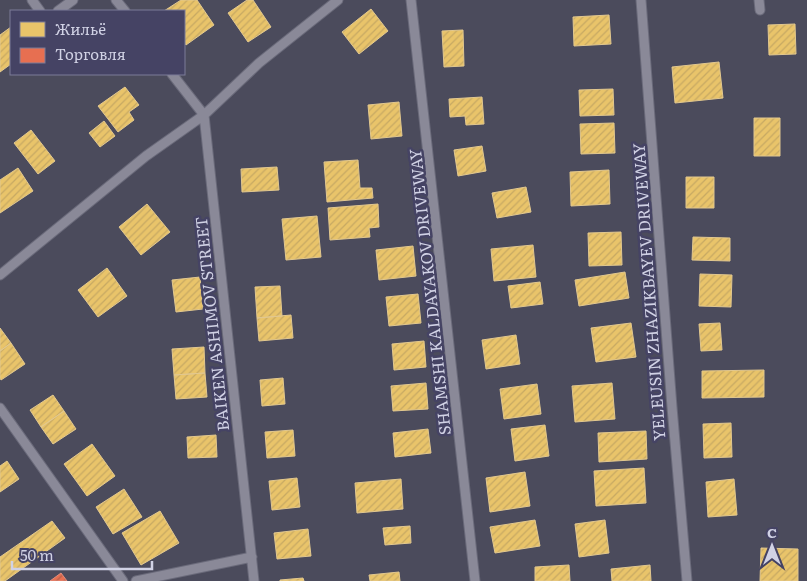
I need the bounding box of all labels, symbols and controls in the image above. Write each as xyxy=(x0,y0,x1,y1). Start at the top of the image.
legend xyxy=(10,10,185,75)
text: Жильё xyxy=(55,17,106,40)
text: Торговля xyxy=(55,42,126,65)
street label: YELEUSIN ZHAZIKBAYEV DRIVEWAY xyxy=(626,142,670,442)
street label: SHAMSHI KALDAYAKOV DRIVEWAY xyxy=(402,147,456,437)
street label: BAIKEN ASHIMOV STREET xyxy=(188,215,234,432)
north arrow xyxy=(747,521,797,571)
text: С xyxy=(767,522,777,542)
scale bar xyxy=(12,538,152,570)
text: 50 m xyxy=(20,543,54,566)

